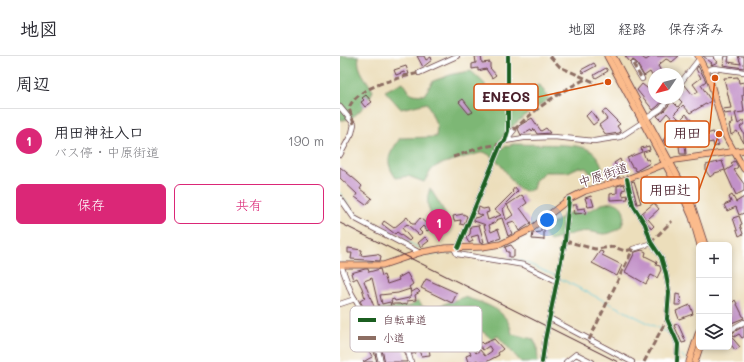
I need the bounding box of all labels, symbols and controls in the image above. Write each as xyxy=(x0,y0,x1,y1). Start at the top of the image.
text: 地図 xyxy=(20,16,58,41)
text: 地図 xyxy=(568,19,596,38)
text: 経路 xyxy=(618,19,646,38)
text: 保存済み xyxy=(668,19,724,38)
north arrow xyxy=(648,68,684,104)
text: 周辺 xyxy=(16,72,50,94)
callout: ENEOS xyxy=(474,84,538,110)
text: ENEOS xyxy=(482,87,530,106)
callout: 用田 xyxy=(665,121,709,147)
text: 用田神社入口 xyxy=(54,122,144,142)
text: 用田 xyxy=(673,123,701,142)
text: 1 xyxy=(26,132,32,149)
text: 190 m xyxy=(288,132,324,149)
text: バス停 · 中原街道 xyxy=(54,143,159,160)
street label: 中原街道 xyxy=(576,158,630,190)
callout: 用田辻 xyxy=(641,177,699,203)
text: 用田辻 xyxy=(649,180,691,199)
button: 保存 xyxy=(16,184,166,224)
button: 共有 xyxy=(174,184,324,224)
pin: 1 xyxy=(426,209,452,242)
your location xyxy=(537,210,557,230)
map controls xyxy=(696,242,732,350)
button: + xyxy=(696,242,732,278)
button: − xyxy=(696,278,732,314)
legend xyxy=(350,306,482,352)
text: 自転車道 xyxy=(383,312,427,327)
button: layers xyxy=(696,314,732,350)
text: 小道 xyxy=(383,330,405,345)

